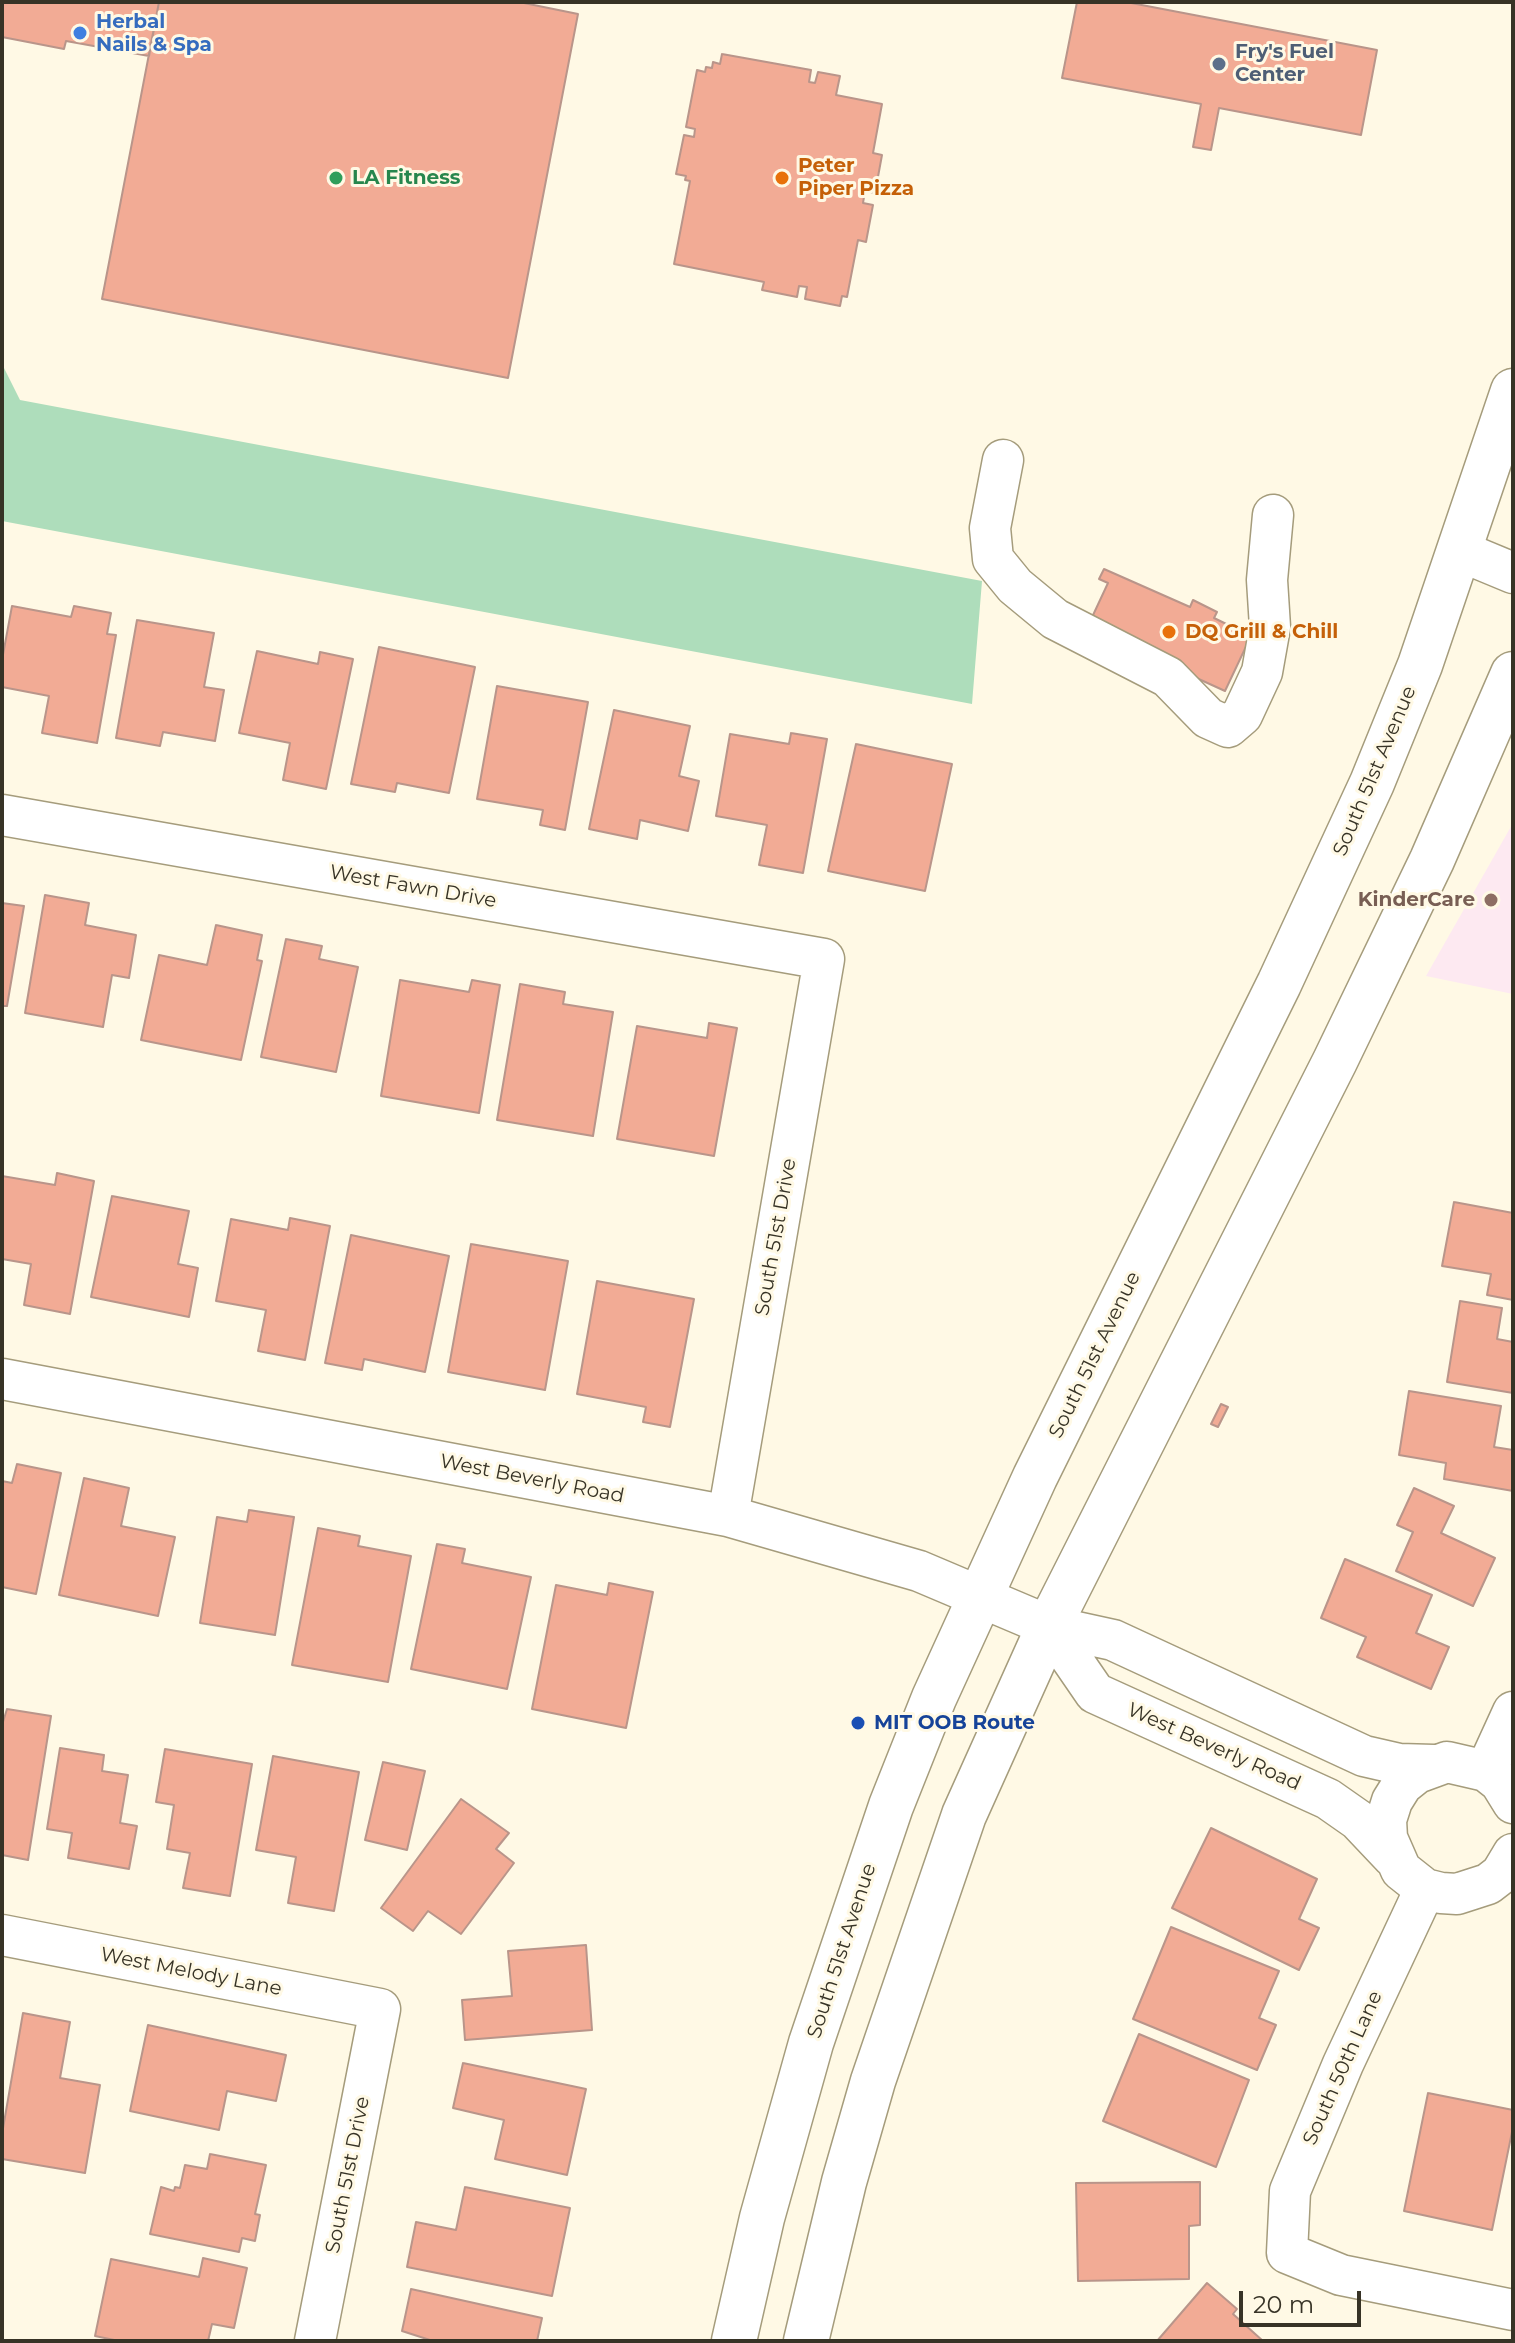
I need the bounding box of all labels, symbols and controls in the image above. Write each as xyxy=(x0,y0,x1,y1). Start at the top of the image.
place label: Herbal Nails & Spa xyxy=(96,10,212,57)
marker: Herbal Nails & Spa xyxy=(71,24,89,42)
place label: Fry's Fuel Center xyxy=(1235,40,1334,87)
marker: Fry's Fuel Center xyxy=(1210,55,1228,73)
place label: Peter Piper Pizza xyxy=(798,154,914,201)
place label: LA Fitness xyxy=(352,166,460,190)
marker: LA Fitness xyxy=(327,169,345,187)
marker: Peter Piper Pizza xyxy=(773,169,791,187)
place label: DQ Grill & Chill xyxy=(1185,620,1338,644)
marker: DQ Grill & Chill xyxy=(1160,623,1178,641)
street label: South 51st Avenue xyxy=(1328,682,1422,860)
street label: West Fawn Drive xyxy=(328,861,498,913)
place label: KinderCare xyxy=(1358,888,1475,912)
marker: KinderCare xyxy=(1482,891,1500,909)
street label: South 51st Drive xyxy=(750,1157,802,1317)
street label: South 51st Avenue xyxy=(1044,1268,1146,1442)
street label: West Beverly Road xyxy=(438,1449,626,1509)
street label: West Beverly Road xyxy=(1124,1698,1304,1796)
place label: MIT OOB Route xyxy=(874,1711,1035,1735)
marker: MIT OOB Route xyxy=(849,1714,867,1732)
street label: South 51st Avenue xyxy=(802,1861,882,2041)
street label: West Melody Lane xyxy=(98,1943,284,2001)
street label: South 50th Lane xyxy=(1298,1987,1388,2149)
street label: South 51st Drive xyxy=(321,2095,375,2255)
scale bar xyxy=(1243,2275,1365,2325)
text: 20 m xyxy=(1253,2290,1314,2319)

